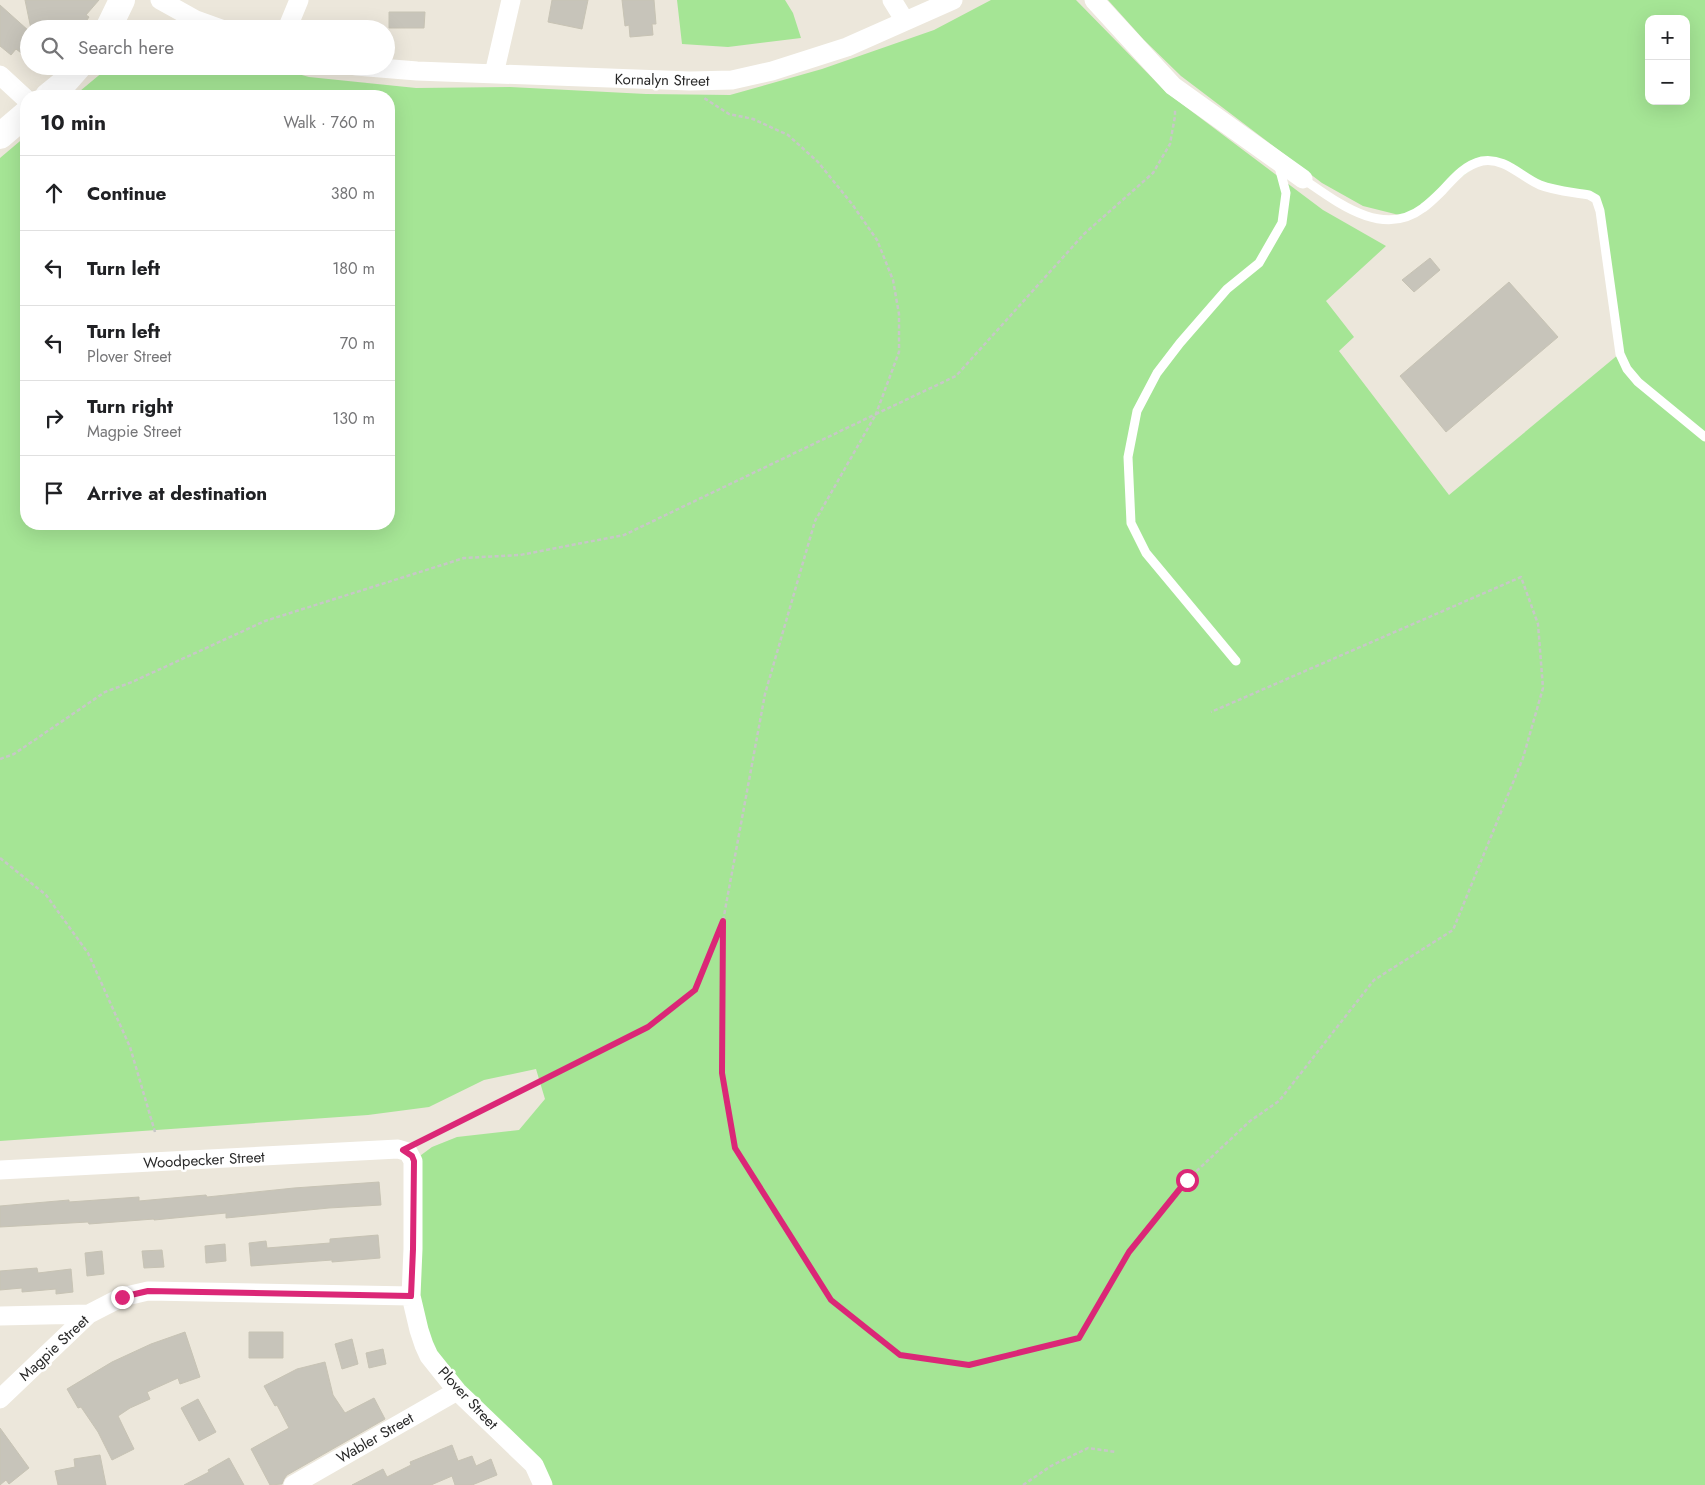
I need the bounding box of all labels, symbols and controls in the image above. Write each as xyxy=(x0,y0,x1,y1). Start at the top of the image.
map controls xyxy=(1645,15,1690,105)
button: + xyxy=(1645,15,1690,60)
search box xyxy=(20,20,395,75)
icon: search xyxy=(38,34,66,62)
text: Search here xyxy=(78,34,174,61)
button: − xyxy=(1645,60,1690,105)
street label: Kornalyn Street xyxy=(614,68,710,92)
text: 10 min xyxy=(40,108,106,138)
text: Walk · 760 m xyxy=(283,111,375,134)
icon: ahead xyxy=(40,179,68,207)
text: Continue xyxy=(87,180,166,207)
text: 380 m xyxy=(331,182,375,205)
icon: left xyxy=(40,254,68,282)
text: Turn left xyxy=(87,255,160,282)
text: 180 m xyxy=(332,257,375,280)
text: Turn left xyxy=(87,318,160,345)
icon: left xyxy=(40,329,68,357)
text: 70 m xyxy=(340,332,375,355)
text: Plover Street xyxy=(87,345,171,368)
text: Turn right xyxy=(87,393,173,420)
icon: right xyxy=(40,404,68,432)
text: 130 m xyxy=(332,407,375,430)
text: Magpie Street xyxy=(87,420,181,443)
icon: arrive xyxy=(40,479,68,507)
text: Arrive at destination xyxy=(87,480,267,507)
street label: Woodpecker Street xyxy=(143,1146,266,1174)
route start xyxy=(1176,1169,1199,1192)
route end xyxy=(111,1286,134,1309)
street label: Magpie Street xyxy=(14,1310,94,1386)
street label: Plover Street xyxy=(433,1362,503,1435)
street label: Wabler Street xyxy=(332,1407,418,1469)

